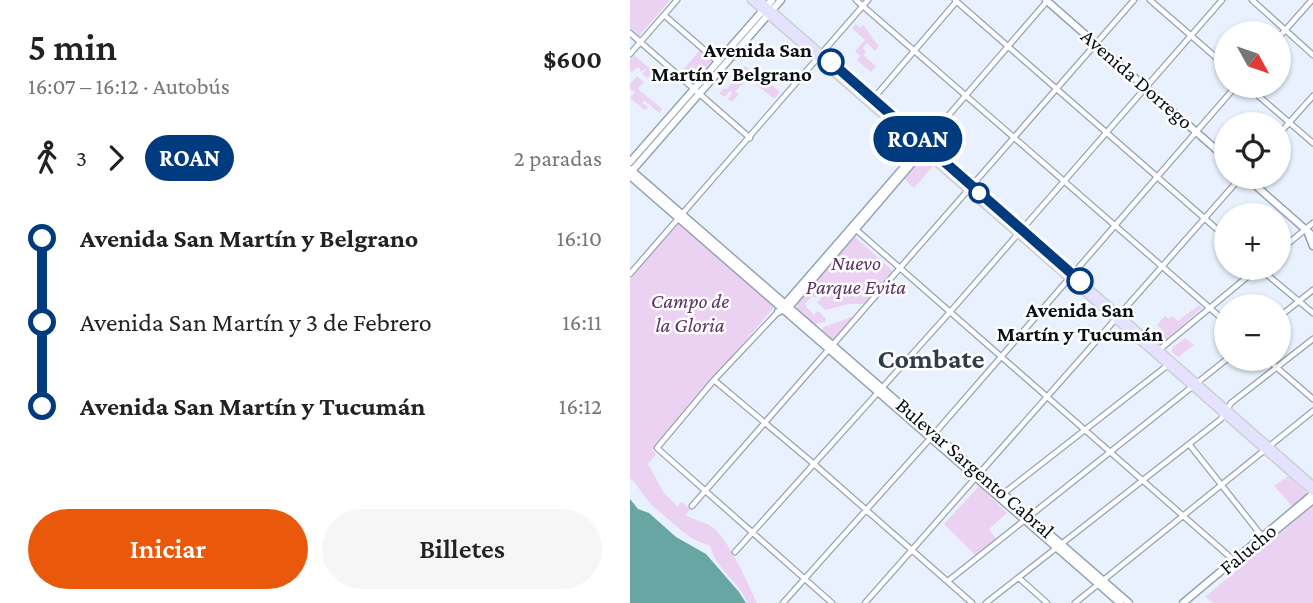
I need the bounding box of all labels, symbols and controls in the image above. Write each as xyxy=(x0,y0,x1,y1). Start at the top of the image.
north arrow xyxy=(1214,21,1292,98)
map controls xyxy=(1214,21,1291,371)
street label: Avenida Dorrego xyxy=(1076,24,1198,134)
text: 5 min xyxy=(28,26,117,68)
place label: Avenida San Martín y Belgrano xyxy=(651,38,812,86)
text: $600 xyxy=(543,45,602,74)
marker: Avenida San Martín y Belgrano xyxy=(818,49,844,75)
text: 16:07 – 16:12 · Autobús xyxy=(28,73,230,99)
button: locate xyxy=(1214,112,1291,189)
line badge: ROAN xyxy=(869,116,967,162)
text: ROAN xyxy=(887,125,949,152)
icon: walk xyxy=(28,139,66,177)
icon: forward xyxy=(97,139,135,177)
text: ROAN xyxy=(159,144,220,171)
text: 3 xyxy=(76,145,87,171)
text: 2 paradas xyxy=(514,145,602,171)
unlabelled marker xyxy=(969,183,989,203)
button: + xyxy=(1214,203,1291,280)
text: Avenida San Martín y Belgrano xyxy=(80,224,418,253)
text: 16:10 xyxy=(557,225,602,251)
park label: Nuevo Parque Evita xyxy=(806,251,906,299)
marker: Avenida San Martín y Tucumán xyxy=(1067,268,1093,294)
park label: Campo de la Gloria xyxy=(651,289,729,337)
button: − xyxy=(1214,294,1291,371)
place label: Avenida San Martín y Tucumán xyxy=(997,298,1163,346)
text: Avenida San Martín y 3 de Febrero xyxy=(80,308,432,337)
text: 16:11 xyxy=(562,309,602,335)
district label: Combate xyxy=(878,343,984,374)
text: Avenida San Martín y Tucumán xyxy=(80,392,425,421)
text: 16:12 xyxy=(559,393,602,419)
street label: Bulevar Sargento Cabral xyxy=(891,393,1059,543)
button: Iniciar xyxy=(28,509,308,589)
button: Billetes xyxy=(322,509,602,589)
street label: Falucho xyxy=(1215,518,1281,580)

